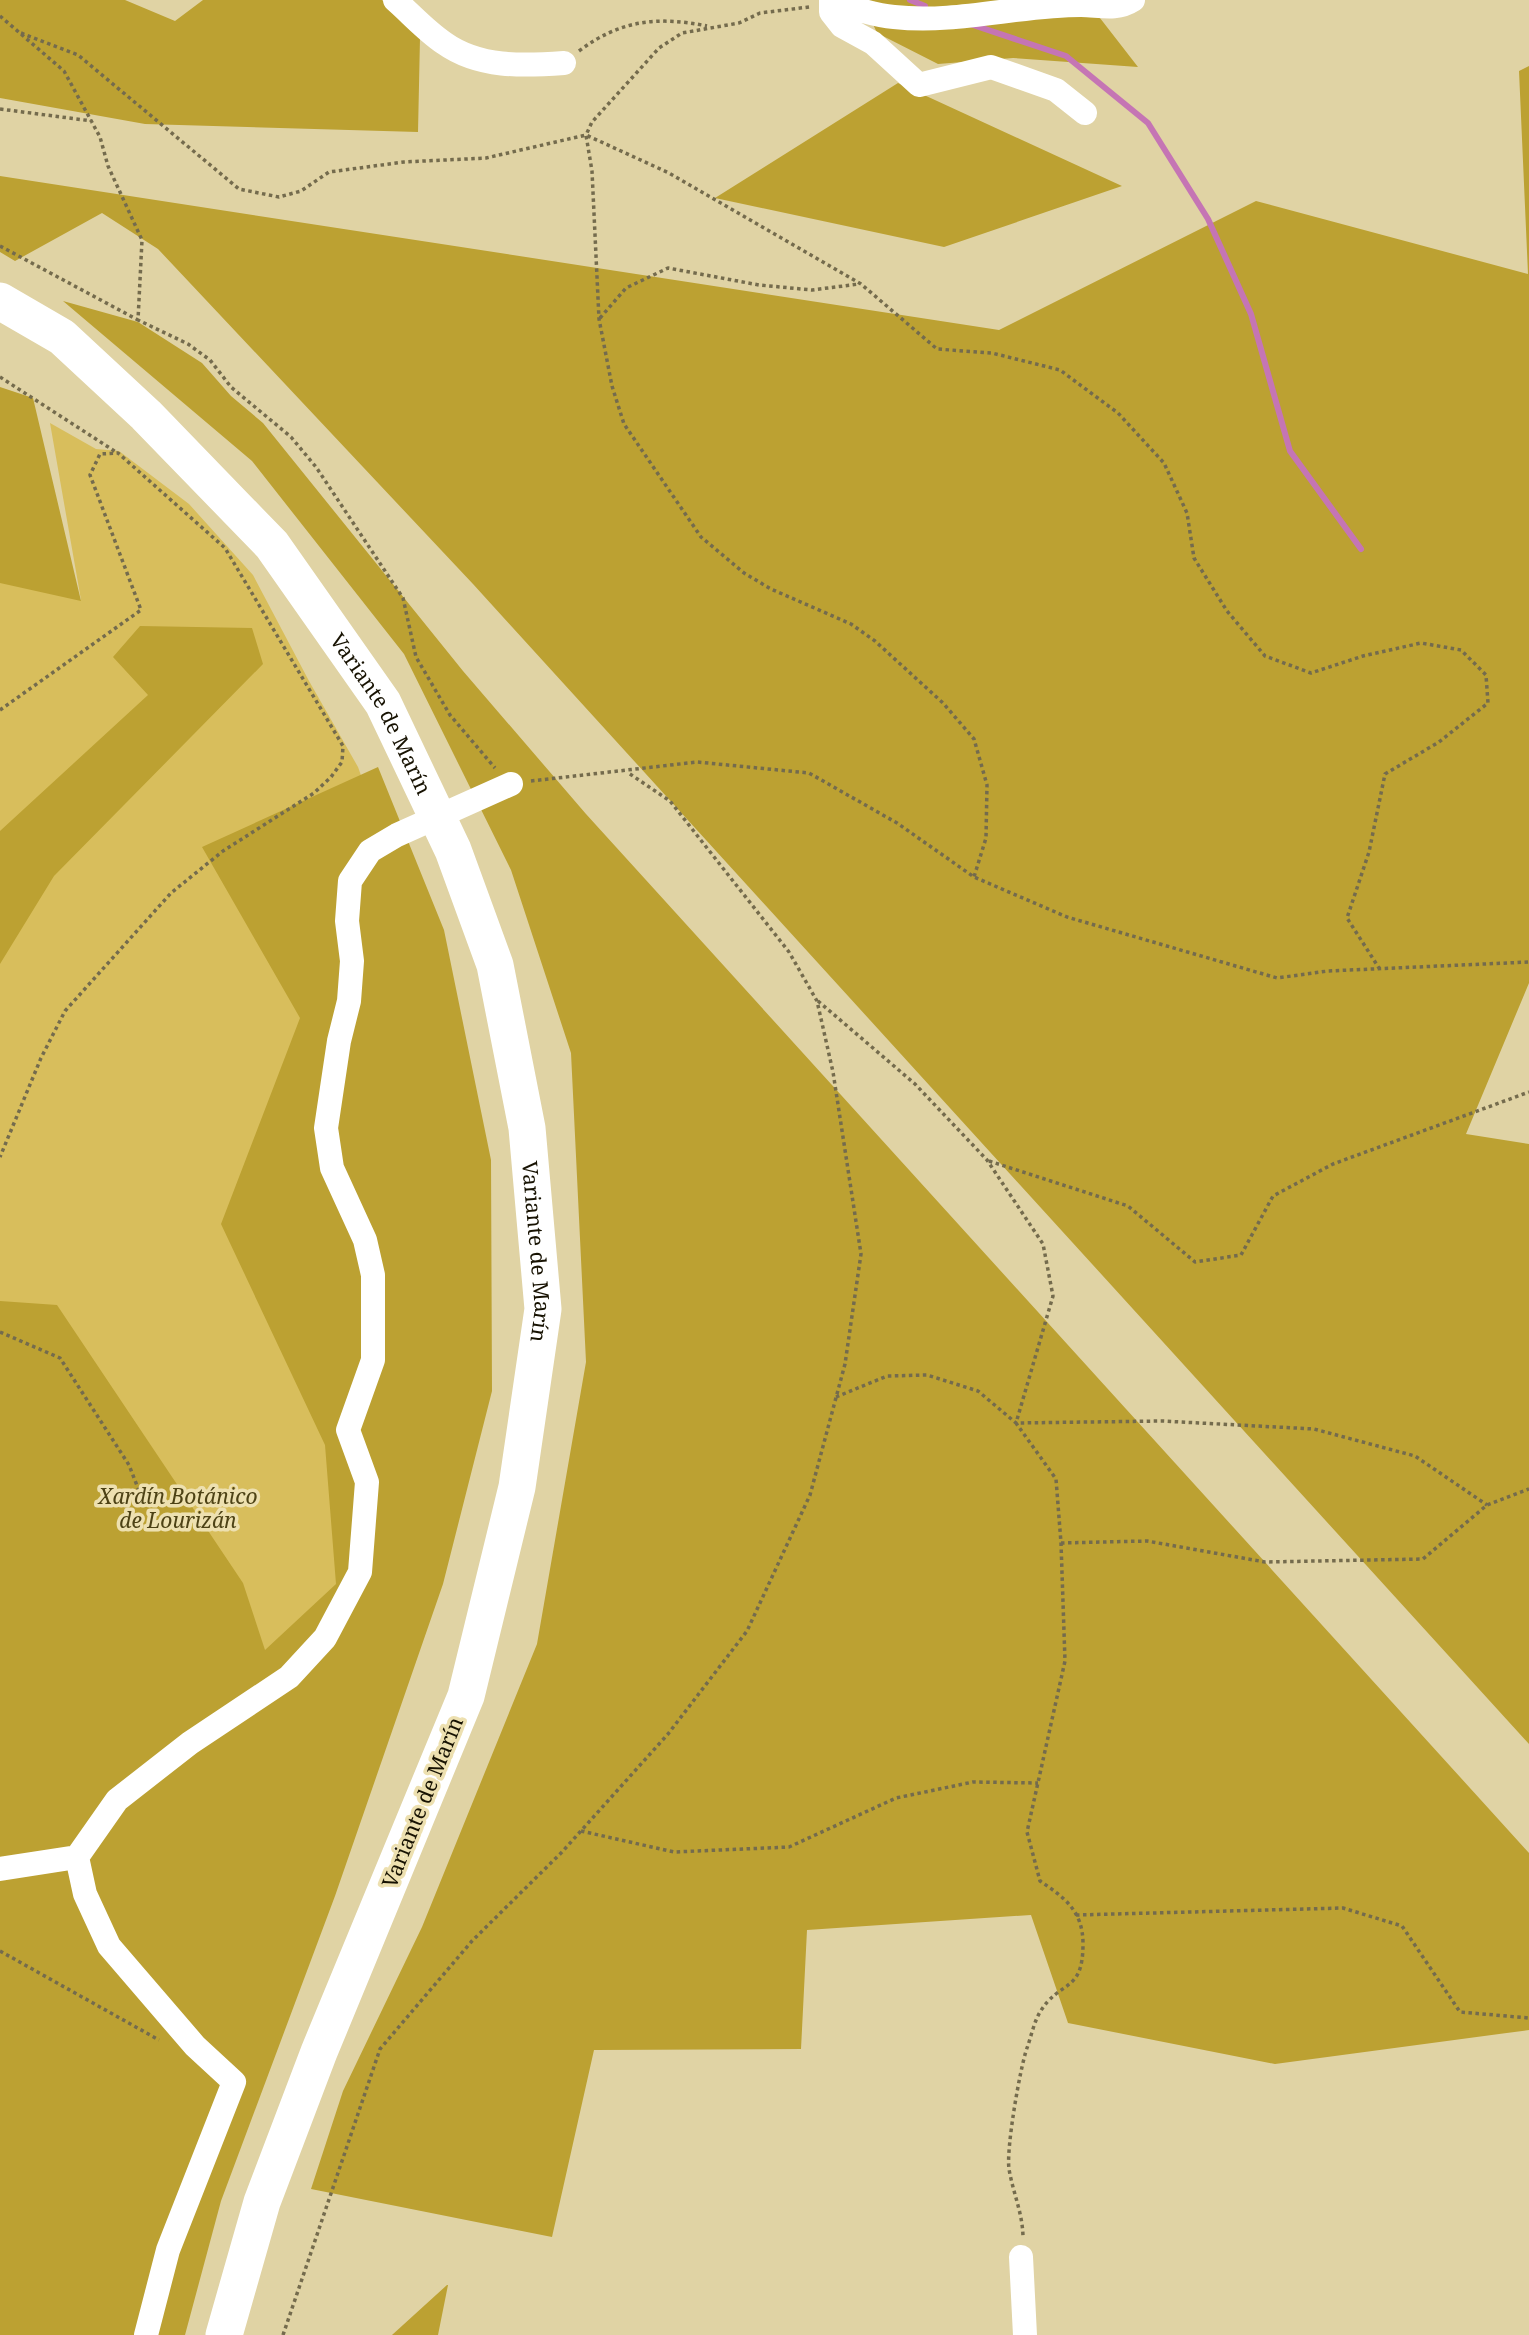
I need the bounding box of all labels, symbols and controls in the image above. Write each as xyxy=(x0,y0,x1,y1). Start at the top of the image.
street label: Variante de Marín xyxy=(324,627,438,799)
street label: Variante de Marín xyxy=(516,1160,557,1344)
park label: Xardín Botánico de Lourizán xyxy=(97,1482,257,1534)
street label: Variante de Marín xyxy=(375,1712,469,1892)

